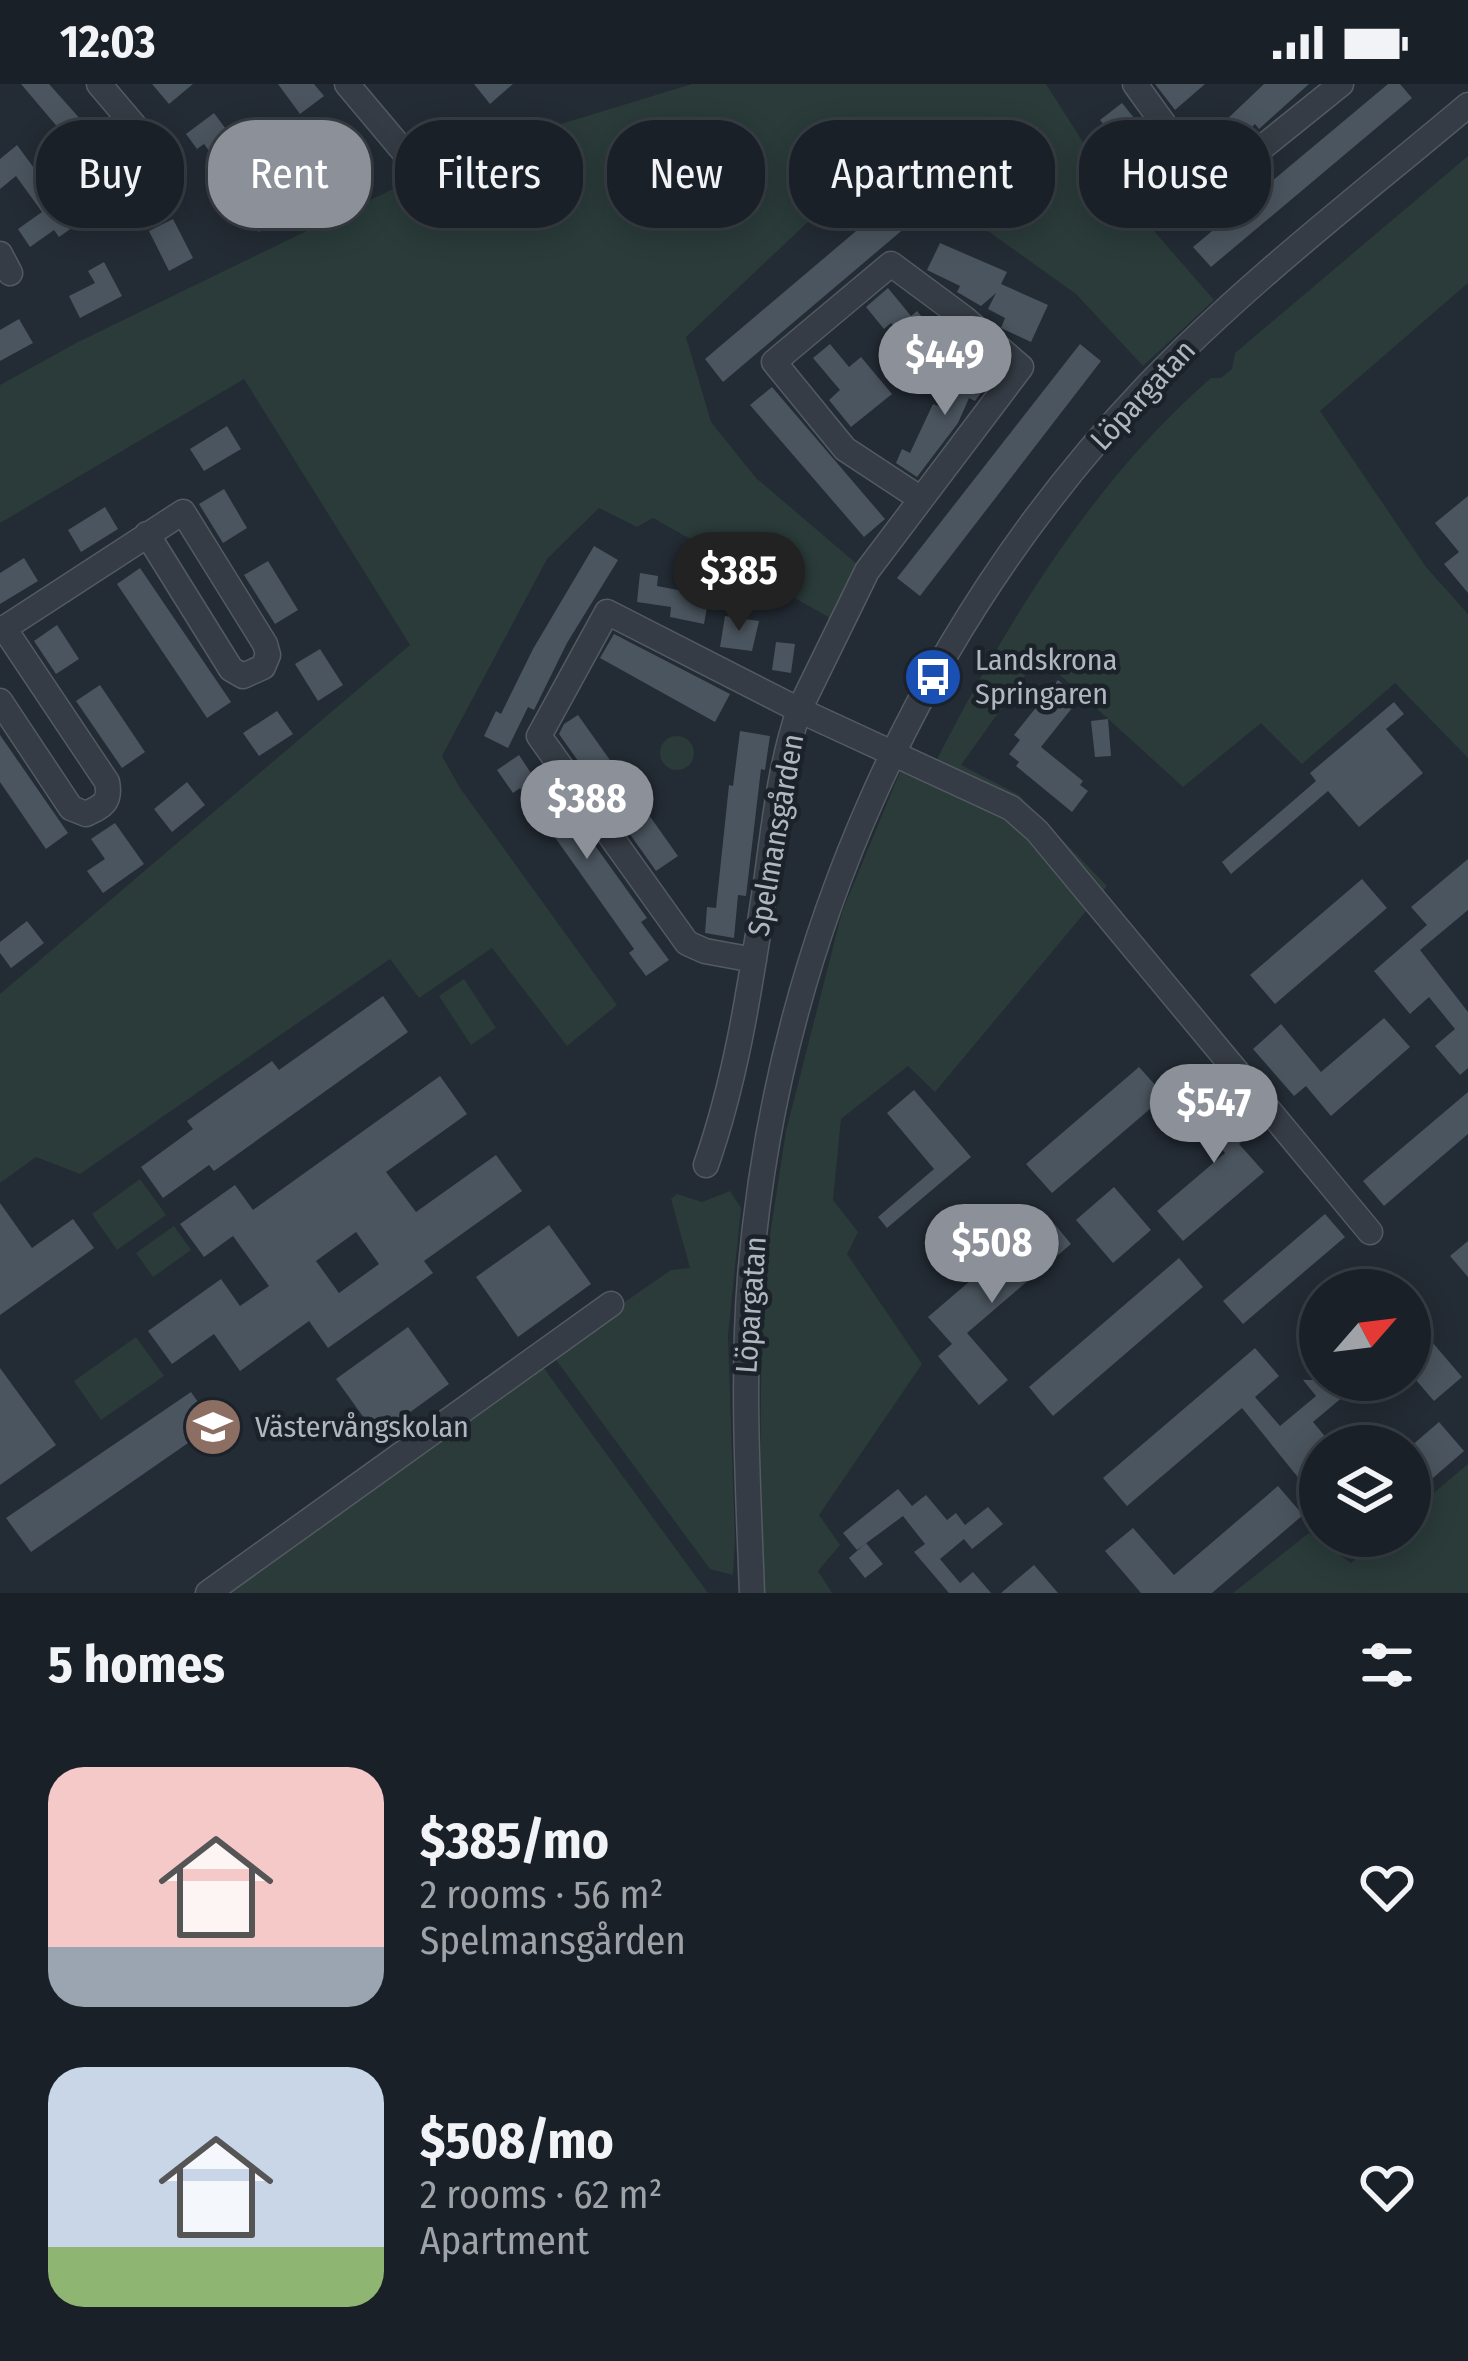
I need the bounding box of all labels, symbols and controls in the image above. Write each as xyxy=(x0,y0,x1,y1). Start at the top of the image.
text: 12:03 xyxy=(60,15,156,69)
chip: Buy xyxy=(36,120,184,228)
chip: Rent xyxy=(208,120,371,228)
chip: Filters xyxy=(395,120,583,228)
chip: New xyxy=(607,120,765,228)
chip: Apartment xyxy=(789,120,1055,228)
chip: House xyxy=(1079,120,1271,228)
pin: $449 xyxy=(874,316,1016,418)
text: $449 xyxy=(906,332,984,378)
street label: Löpargatan xyxy=(1083,333,1203,457)
pin: $385 xyxy=(668,532,810,634)
text: $385 xyxy=(700,548,778,594)
place label: Landskrona Springaren xyxy=(975,642,1117,712)
bus stop icon: Landskrona Springaren xyxy=(902,646,964,708)
street label: Spelmansgården xyxy=(741,731,811,939)
pin: $388 xyxy=(516,760,658,862)
text: $388 xyxy=(547,776,627,822)
pin: $547 xyxy=(1143,1064,1285,1166)
text: $547 xyxy=(1177,1080,1251,1126)
pin: $508 xyxy=(921,1204,1063,1306)
text: $508 xyxy=(952,1220,1032,1266)
street label: Löpargatan xyxy=(728,1235,774,1375)
north arrow xyxy=(1299,1269,1431,1401)
map controls xyxy=(1299,1269,1431,1557)
school or university icon: Västervångskolan xyxy=(182,1396,244,1458)
place label: Västervångskolan xyxy=(255,1409,469,1445)
button: layers xyxy=(1299,1425,1431,1557)
icon: filters xyxy=(1354,1632,1420,1698)
text: 5 homes xyxy=(48,1634,225,1696)
text: $385/mo xyxy=(420,1810,609,1872)
icon: home xyxy=(144,1815,288,1959)
icon: heart xyxy=(1354,1854,1420,1920)
text: 2 rooms · 56 m² xyxy=(420,1872,663,1918)
text: Spelmansgården xyxy=(420,1918,686,1964)
text: $508/mo xyxy=(420,2110,614,2172)
icon: home xyxy=(144,2115,288,2259)
icon: heart xyxy=(1354,2154,1420,2220)
text: 2 rooms · 62 m² xyxy=(420,2172,662,2218)
text: Apartment xyxy=(420,2218,589,2264)

